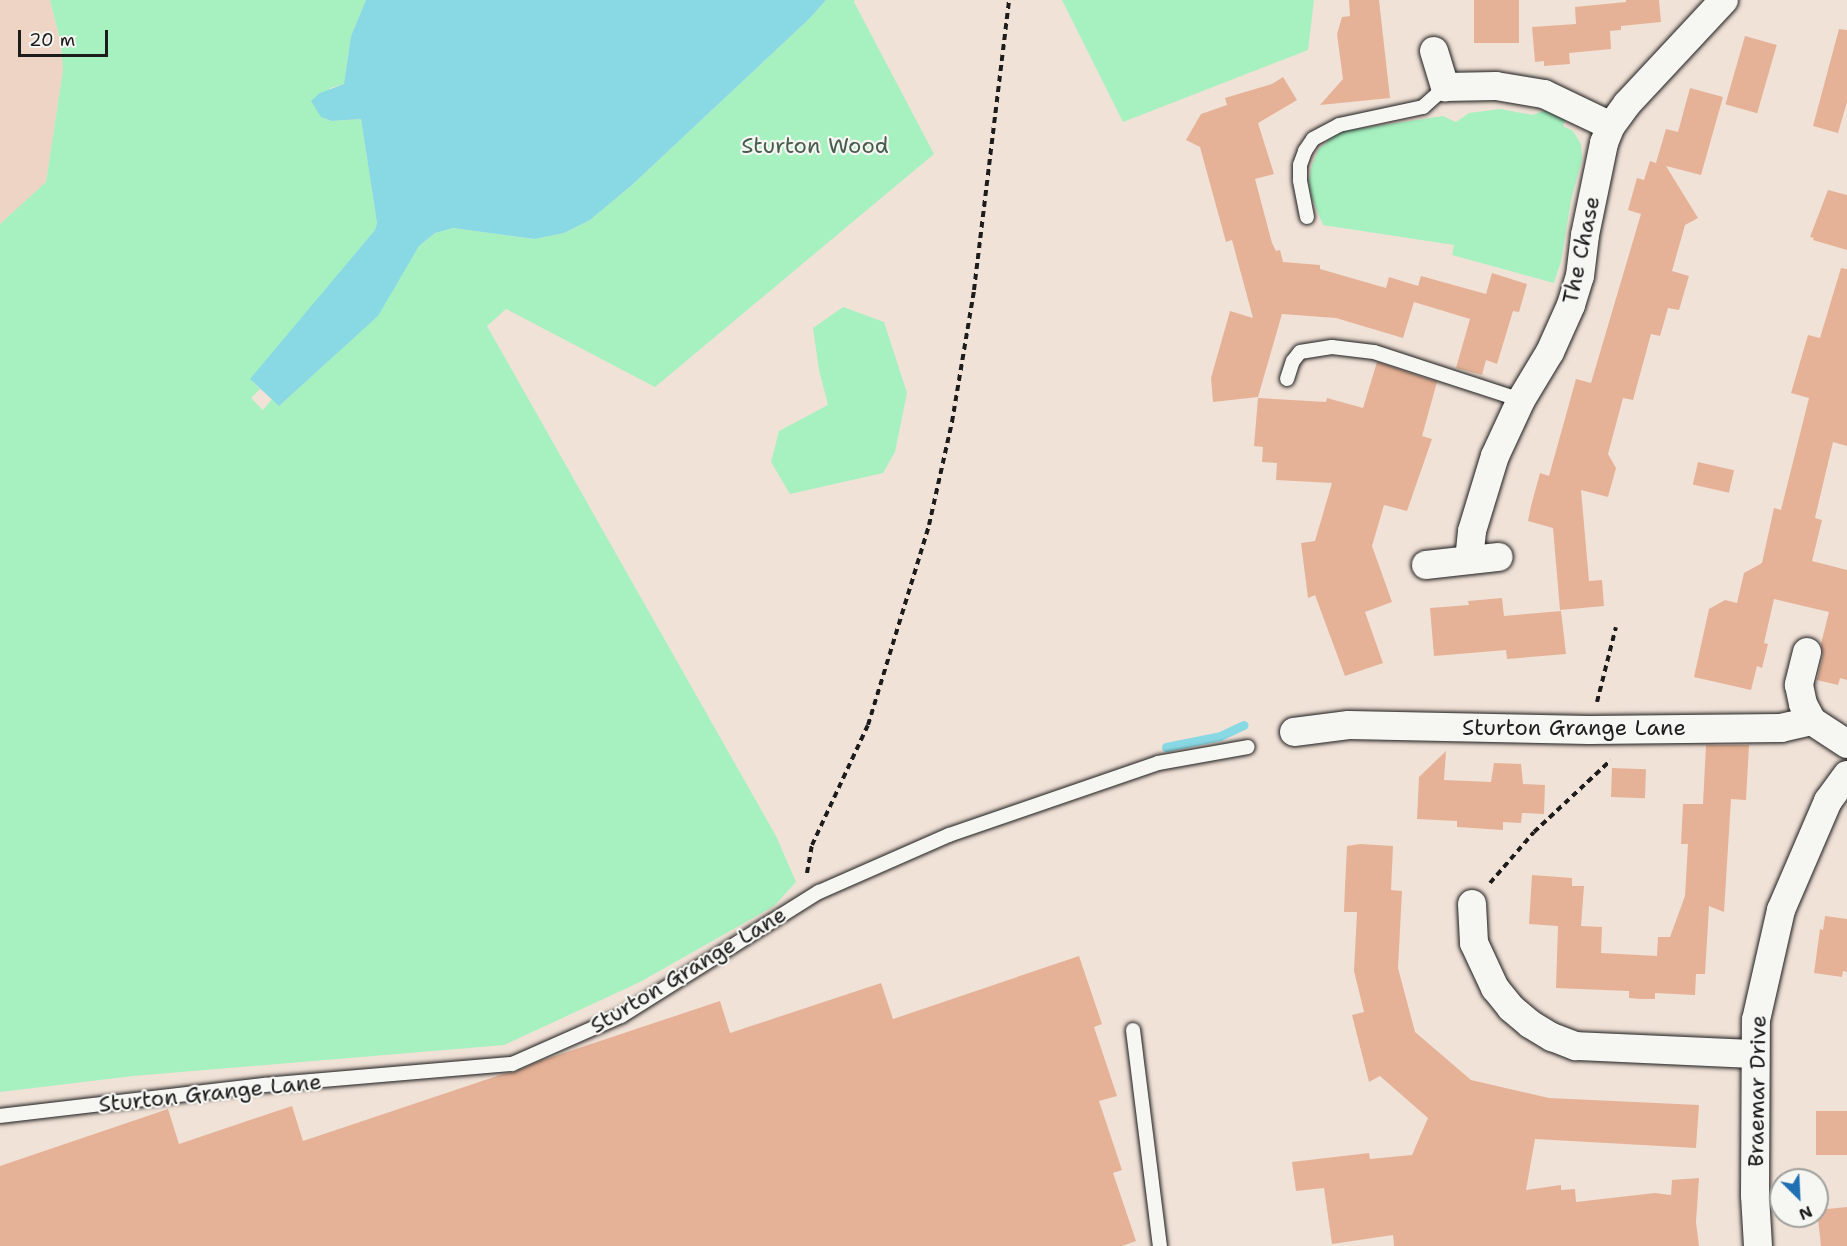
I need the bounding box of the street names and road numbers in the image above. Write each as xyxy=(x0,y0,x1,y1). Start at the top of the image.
street label: The Chase xyxy=(1557,194,1605,306)
street label: Sturton Grange Lane xyxy=(1462,715,1686,741)
street label: Sturton Grange Lane xyxy=(585,901,791,1039)
street label: Braemar Drive xyxy=(1742,1015,1772,1167)
street label: Sturton Grange Lane xyxy=(97,1068,323,1118)

